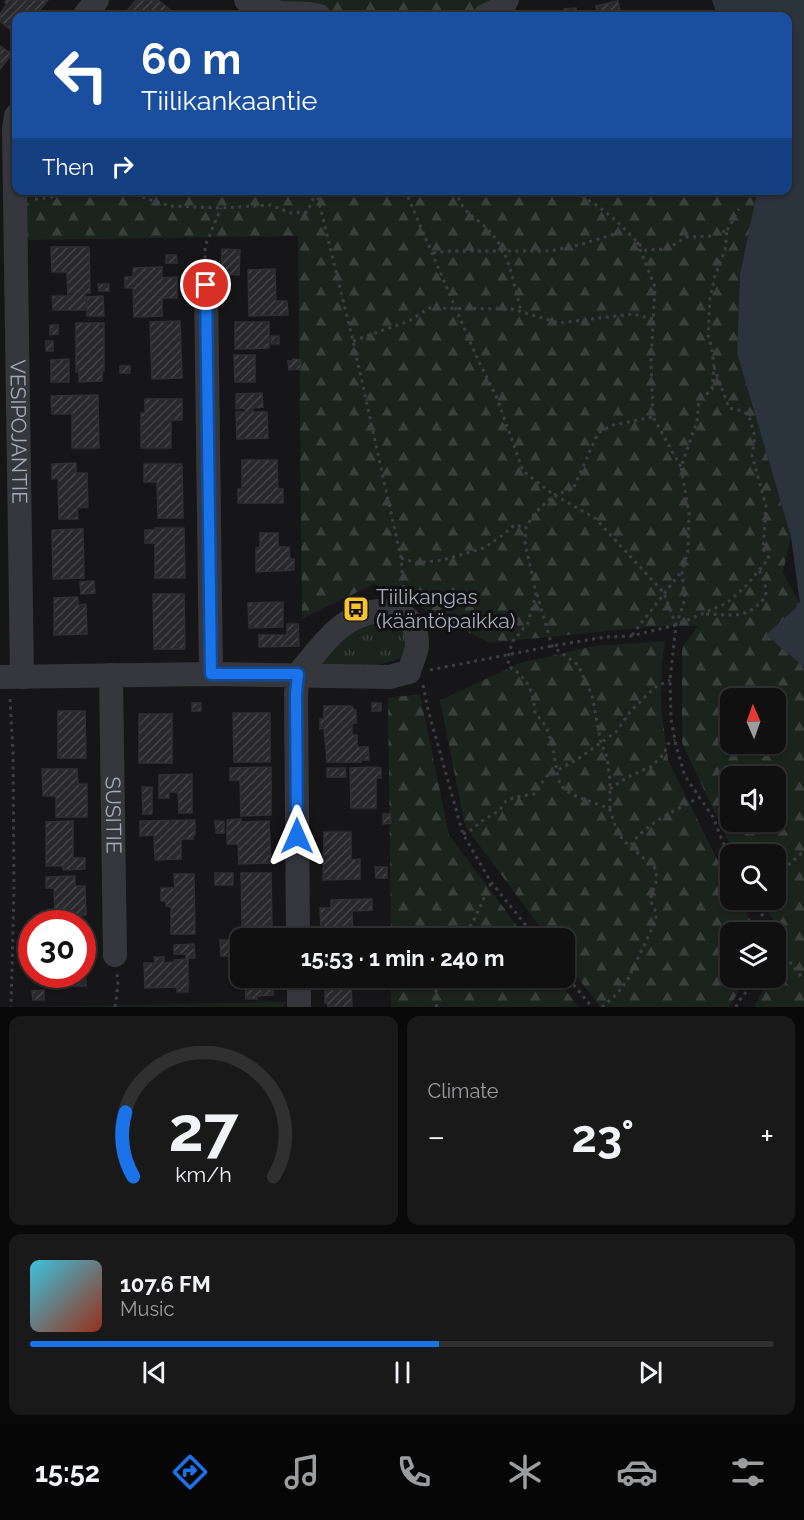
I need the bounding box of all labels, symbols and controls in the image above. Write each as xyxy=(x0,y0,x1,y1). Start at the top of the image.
text: 60 m xyxy=(141,35,241,84)
icon: left xyxy=(42,36,120,114)
text: Tiilikankaantie xyxy=(141,85,317,116)
icon: right xyxy=(106,150,139,183)
text: Then xyxy=(42,154,94,180)
pin xyxy=(180,259,231,310)
icon: arrive xyxy=(189,268,222,301)
street label: VESIPOJANTIE xyxy=(5,360,32,504)
place label: Tiilikangas (kääntöpaikka) xyxy=(376,584,515,633)
bus stop icon: Tiilikangas (kääntöpaikka) xyxy=(341,594,371,624)
north arrow xyxy=(720,688,786,754)
map controls xyxy=(720,688,786,988)
button: sound xyxy=(720,766,786,832)
street label: SUSITIE xyxy=(100,776,127,854)
position arrow xyxy=(265,804,329,868)
button: search xyxy=(720,844,786,910)
speed limit sign: 30 xyxy=(18,910,96,988)
button: layers xyxy=(720,922,786,988)
text: 15:53 · 1 min · 240 m xyxy=(301,945,504,971)
text: Climate xyxy=(428,1079,499,1103)
text: 27 xyxy=(168,1092,239,1166)
text: 23° xyxy=(572,1110,634,1163)
text: − xyxy=(428,1117,445,1156)
text: + xyxy=(760,1117,774,1156)
text: km/h xyxy=(175,1163,232,1188)
text: 107.6 FM xyxy=(120,1271,211,1297)
text: Music xyxy=(120,1297,174,1321)
icon: previous xyxy=(138,1356,171,1389)
icon: pause xyxy=(386,1356,419,1389)
icon: next xyxy=(634,1356,667,1389)
icon: directions xyxy=(169,1451,211,1493)
icon: music xyxy=(281,1451,323,1493)
icon: phone xyxy=(393,1451,435,1493)
icon: climate xyxy=(504,1451,546,1493)
icon: car xyxy=(616,1451,658,1493)
icon: filters xyxy=(727,1451,769,1493)
text: 15:52 xyxy=(35,1457,100,1488)

